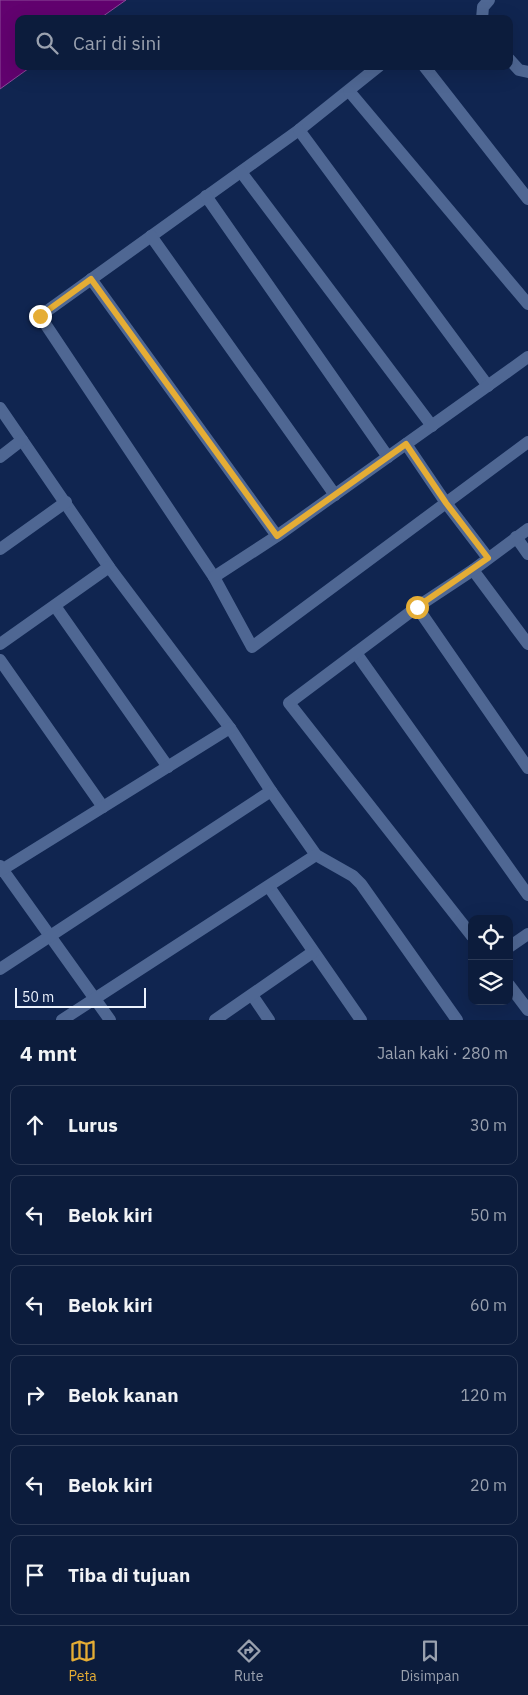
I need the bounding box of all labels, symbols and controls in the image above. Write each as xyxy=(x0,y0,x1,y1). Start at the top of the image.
search box xyxy=(15,15,513,70)
icon: search xyxy=(33,29,61,57)
text: Cari di sini xyxy=(73,31,161,55)
route end xyxy=(29,305,52,328)
route start xyxy=(406,596,429,619)
map controls xyxy=(468,915,513,1005)
button: locate xyxy=(468,915,513,960)
button: layers xyxy=(468,960,513,1005)
scale bar xyxy=(15,985,146,1008)
text: 50 m xyxy=(22,988,54,1006)
text: 4 mnt xyxy=(20,1039,77,1067)
text: Jalan kaki · 280 m xyxy=(377,1043,508,1063)
icon: ahead xyxy=(21,1111,49,1139)
text: Lurus xyxy=(68,1113,118,1137)
text: 30 m xyxy=(470,1115,507,1135)
icon: left xyxy=(21,1201,49,1229)
text: Belok kiri xyxy=(68,1203,153,1227)
text: 50 m xyxy=(470,1205,507,1225)
icon: left xyxy=(21,1291,49,1319)
text: Belok kiri xyxy=(68,1293,153,1317)
text: 60 m xyxy=(470,1295,507,1315)
icon: right xyxy=(21,1381,49,1409)
text: Belok kanan xyxy=(68,1383,179,1407)
text: 120 m xyxy=(460,1385,507,1405)
icon: left xyxy=(21,1471,49,1499)
text: Belok kiri xyxy=(68,1473,153,1497)
text: 20 m xyxy=(470,1475,507,1495)
icon: arrive xyxy=(21,1561,49,1589)
text: Tiba di tujuan xyxy=(68,1563,190,1587)
tab: Peta xyxy=(69,1637,97,1685)
tab: Rute xyxy=(234,1637,263,1685)
tab: Disimpan xyxy=(400,1637,459,1685)

